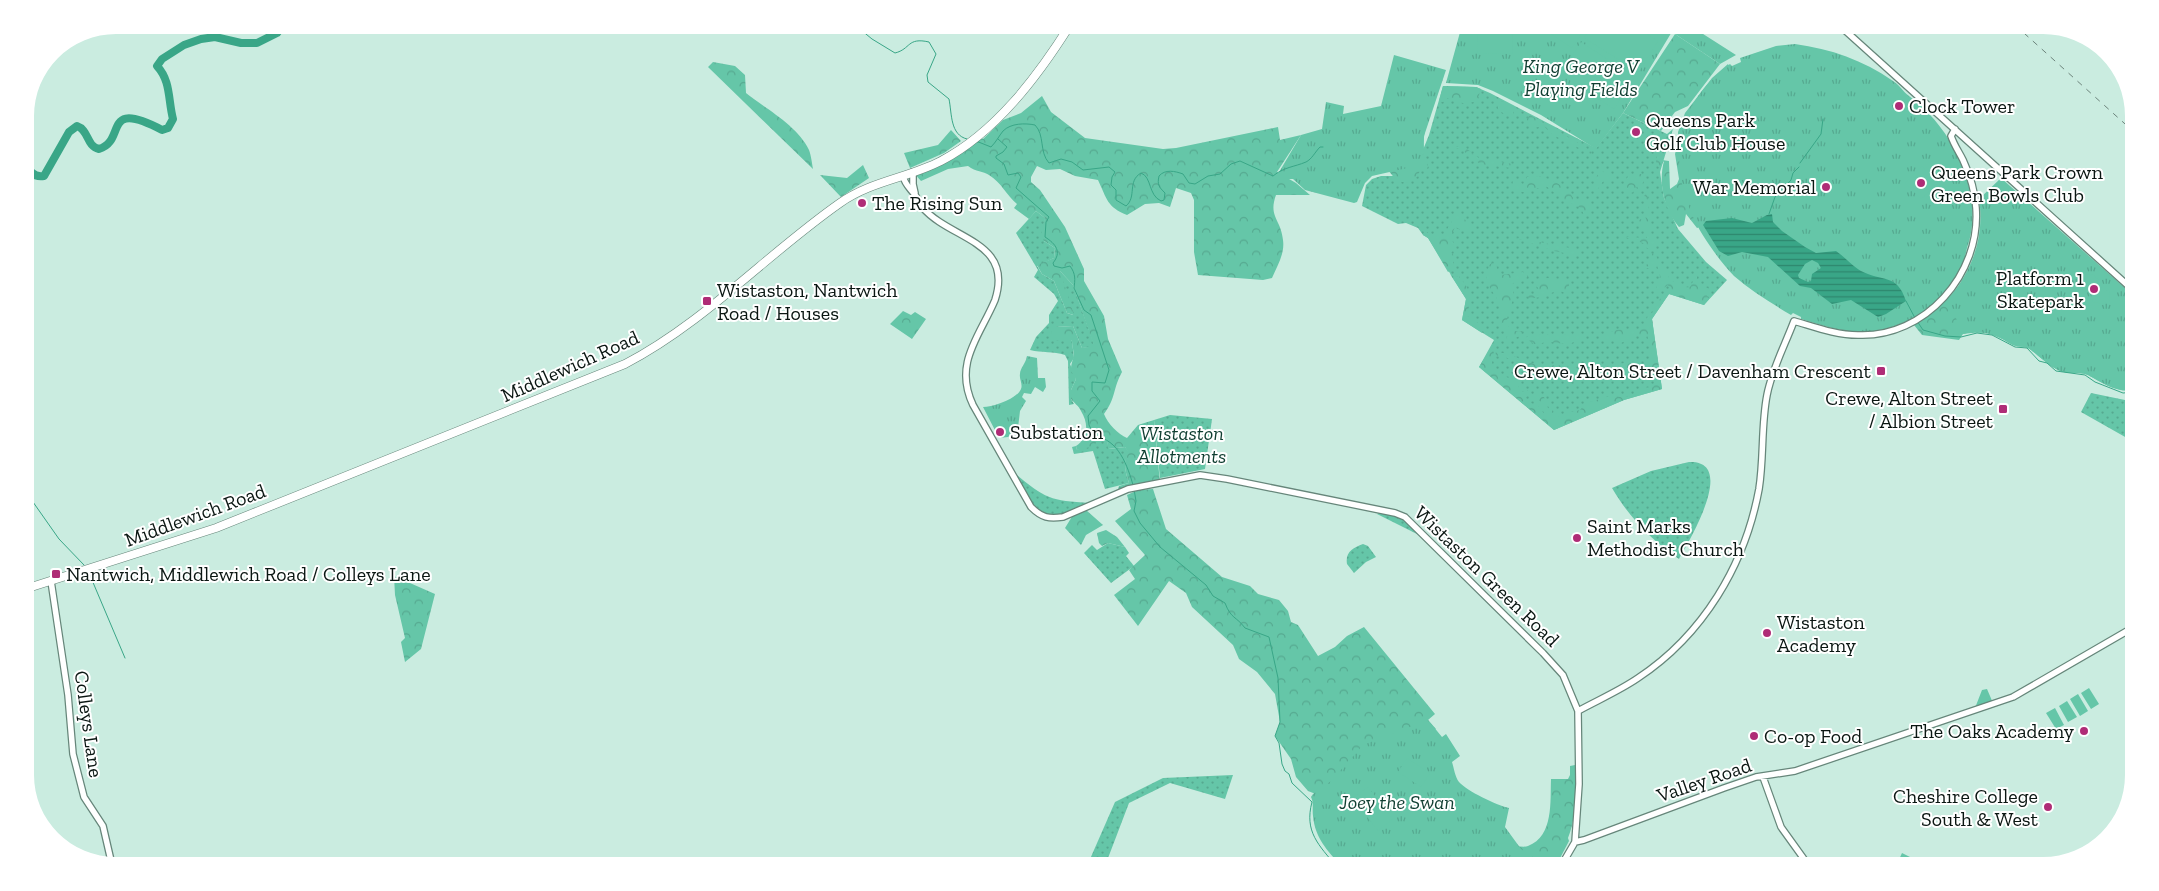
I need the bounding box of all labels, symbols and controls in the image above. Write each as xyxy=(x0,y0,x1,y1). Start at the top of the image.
park label: King George V Playing Fields xyxy=(1523,54,1641,101)
place label: Clock Tower xyxy=(1909,94,2015,118)
marker: Clock Tower xyxy=(1893,100,1905,112)
place label: Queens Park Golf Club House xyxy=(1646,108,1785,155)
marker: Queens Park Golf Club House xyxy=(1630,126,1642,138)
place label: Queens Park Crown Green Bowls Club xyxy=(1931,160,2103,207)
place label: War Memorial xyxy=(1693,175,1816,199)
marker: Queens Park Crown Green Bowls Club xyxy=(1915,177,1927,189)
marker: War Memorial xyxy=(1820,181,1832,193)
place label: The Rising Sun xyxy=(872,191,1003,215)
marker: The Rising Sun xyxy=(856,197,868,209)
place label: Platform 1 Skatepark xyxy=(1996,266,2085,313)
place label: Wistaston, Nantwich Road / Houses xyxy=(717,278,898,325)
marker: Platform 1 Skatepark xyxy=(2088,283,2100,295)
marker: Wistaston, Nantwich Road / Houses xyxy=(701,295,713,307)
street label: Middlewich Road xyxy=(497,325,643,407)
place label: Crewe, Alton Street / Davenham Crescent xyxy=(1514,359,1872,383)
marker: Crewe, Alton Street / Davenham Crescent xyxy=(1875,365,1887,377)
place label: Crewe, Alton Street / Albion Street xyxy=(1825,386,1994,433)
marker: Crewe, Alton Street / Albion Street xyxy=(1997,403,2009,415)
place label: Substation xyxy=(1010,420,1104,444)
park label: Wistaston Allotments xyxy=(1137,421,1226,468)
marker: Substation xyxy=(994,426,1006,438)
street label: Middlewich Road xyxy=(121,478,269,552)
street label: Wistaston Green Road xyxy=(1410,501,1564,651)
place label: Saint Marks Methodist Church xyxy=(1587,514,1745,561)
marker: Saint Marks Methodist Church xyxy=(1571,532,1583,544)
place label: Nantwich, Middlewich Road / Colleys Lane xyxy=(66,562,431,586)
marker: Nantwich, Middlewich Road / Colleys Lane xyxy=(50,568,62,580)
place label: Wistaston Academy xyxy=(1777,610,1865,657)
marker: Wistaston Academy xyxy=(1761,627,1773,639)
street label: Colleys Lane xyxy=(70,669,108,779)
place label: The Oaks Academy xyxy=(1910,719,2075,743)
place label: Co-op Food xyxy=(1764,724,1862,748)
marker: The Oaks Academy xyxy=(2078,725,2090,737)
marker: Co-op Food xyxy=(1748,730,1760,742)
street label: Valley Road xyxy=(1653,753,1754,808)
place label: Cheshire College South & West xyxy=(1893,784,2039,831)
park label: Joey the Swan xyxy=(1338,790,1455,814)
marker: Cheshire College South & West xyxy=(2042,801,2054,813)

